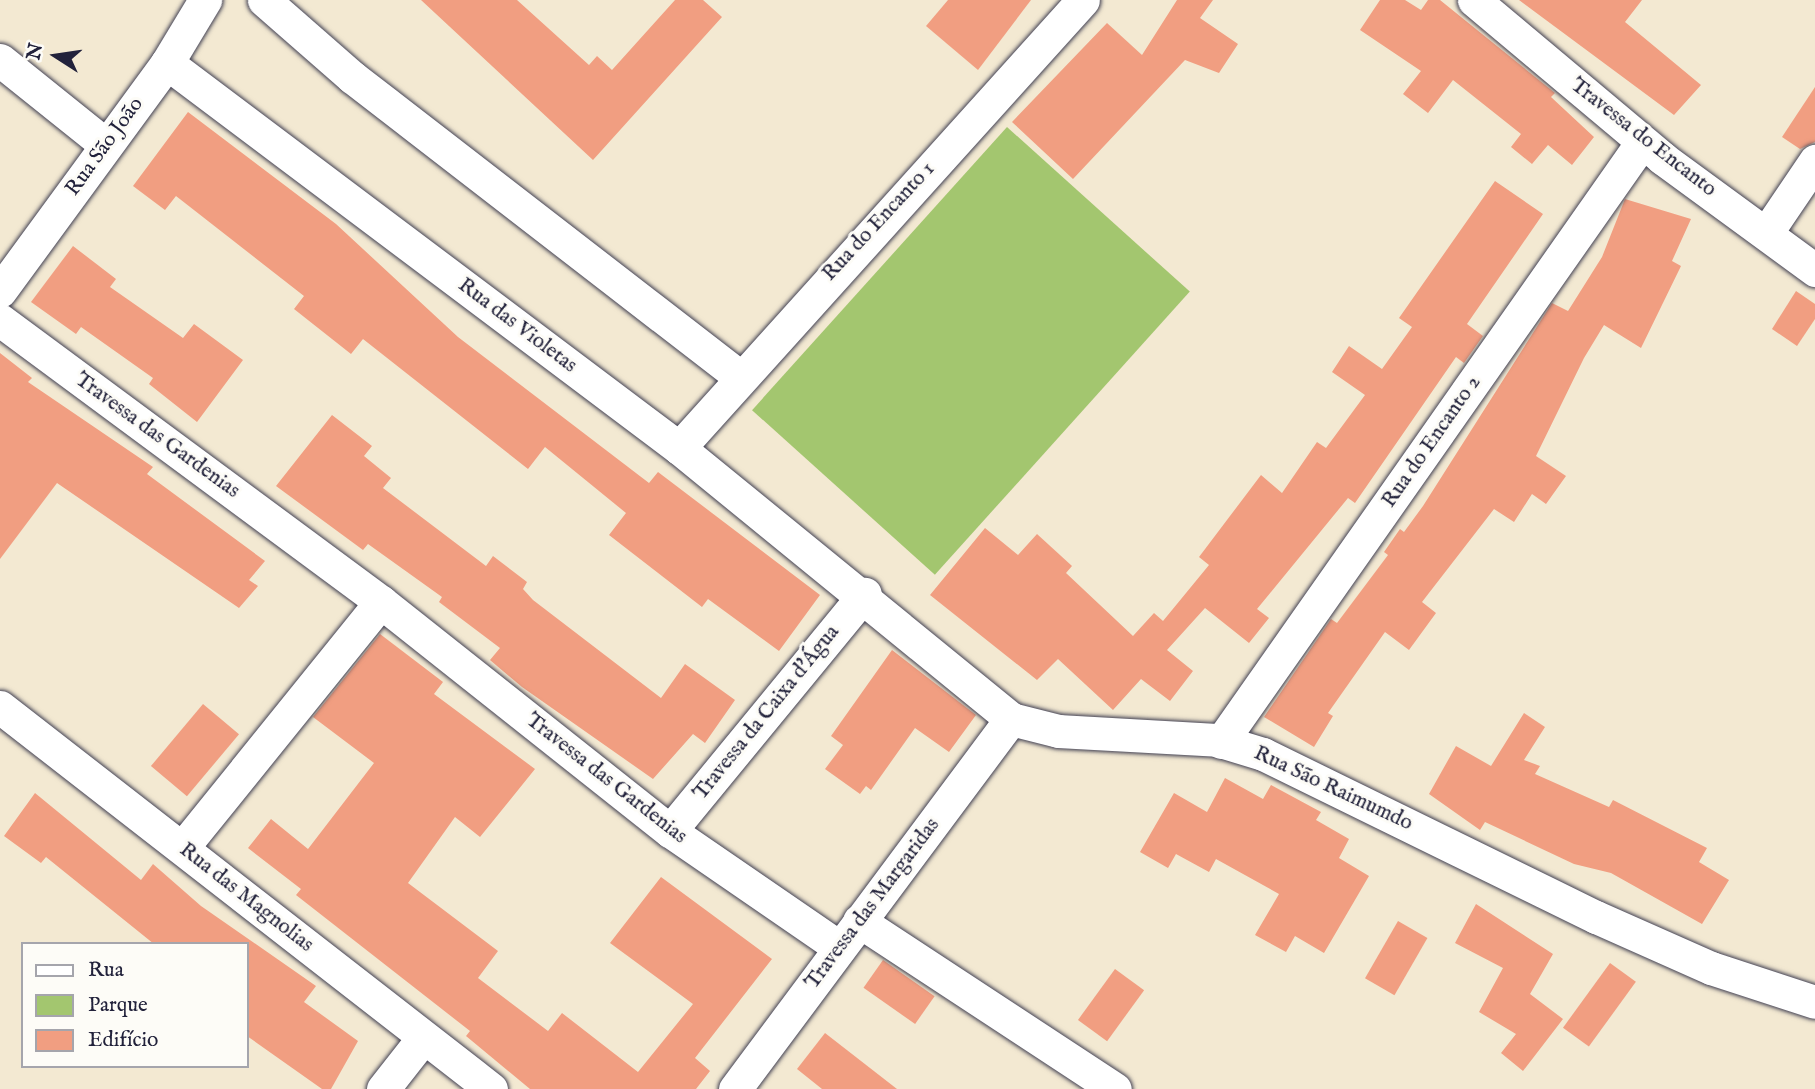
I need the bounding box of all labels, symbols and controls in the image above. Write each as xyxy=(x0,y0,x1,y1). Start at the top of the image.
north arrow xyxy=(21,21,91,91)
text: N xyxy=(22,41,49,62)
street label: Travessa do Encanto xyxy=(1565,73,1721,203)
street label: Rua São João xyxy=(61,93,149,201)
street label: Rua do Encanto 1 xyxy=(817,157,941,287)
street label: Rua das Violetas xyxy=(453,273,581,379)
street label: Travessa das Gardenias xyxy=(70,368,244,504)
street label: Rua do Encanto 2 xyxy=(1377,371,1487,513)
street label: Travessa da Caixa d'Água xyxy=(689,621,845,805)
street label: Travessa das Gardenias xyxy=(520,708,692,850)
street label: Rua São Raimumdo xyxy=(1250,741,1416,837)
street label: Travessa das Margaridas xyxy=(800,814,946,994)
street label: Rua das Magnolias xyxy=(174,838,318,958)
legend xyxy=(21,942,248,1068)
text: Rua xyxy=(88,957,124,984)
text: Parque xyxy=(88,992,148,1019)
text: Edifício xyxy=(88,1027,158,1054)

